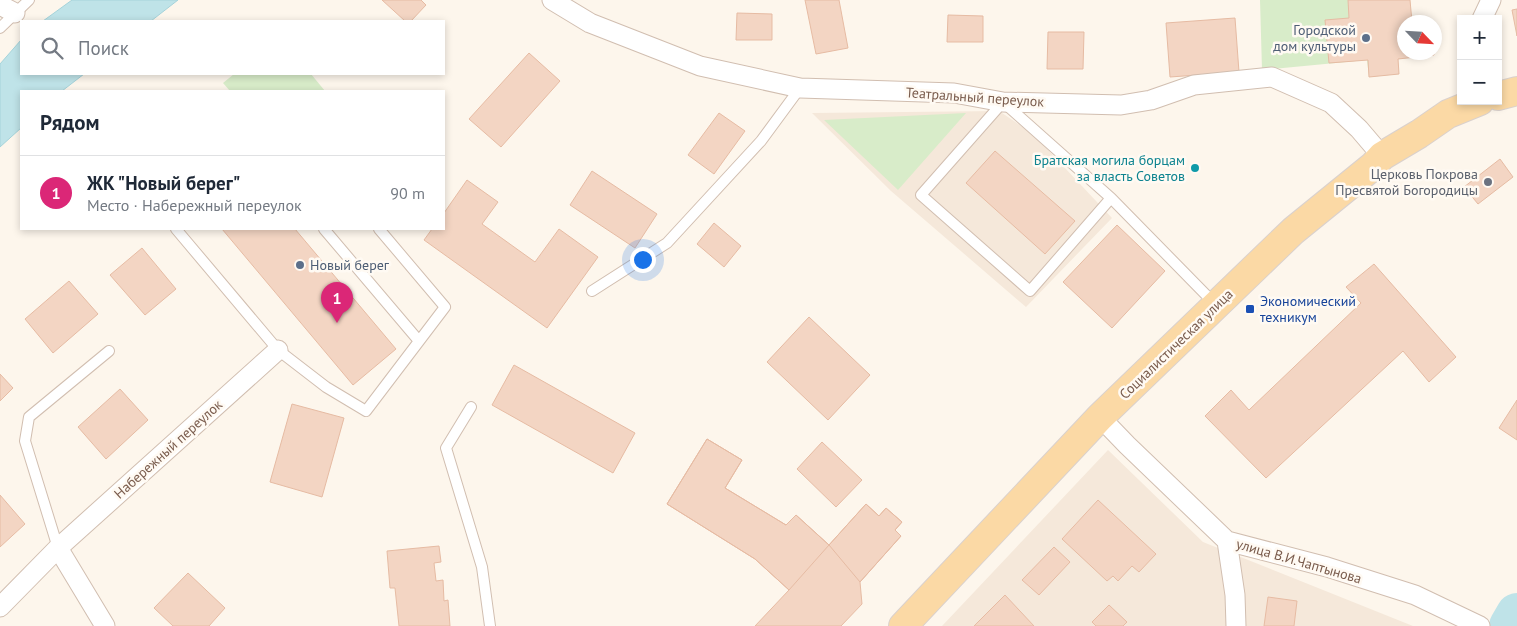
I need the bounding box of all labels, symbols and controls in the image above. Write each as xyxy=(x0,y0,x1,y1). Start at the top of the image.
north arrow xyxy=(1397,15,1442,60)
map controls xyxy=(1457,15,1502,105)
button: + xyxy=(1457,15,1502,60)
search box xyxy=(20,20,445,75)
place label: Городской дом культуры xyxy=(1273,21,1356,55)
marker: Городской дом культуры xyxy=(1360,32,1372,44)
icon: search xyxy=(38,34,66,62)
text: Поиск xyxy=(78,36,129,60)
button: − xyxy=(1457,60,1502,105)
street label: Театральный переулок xyxy=(905,83,1045,111)
text: Рядом xyxy=(40,109,99,136)
place label: Братская могила борцам за власть Советов xyxy=(1034,151,1185,185)
marker: Братская могила борцам за власть Советов xyxy=(1189,162,1201,174)
place label: Церковь Покрова Пресвятой Богородицы xyxy=(1335,165,1478,199)
text: ЖК "Новый берег" xyxy=(87,171,240,195)
marker: Церковь Покрова Пресвятой Богородицы xyxy=(1482,176,1494,188)
text: 1 xyxy=(51,183,61,203)
text: 90 m xyxy=(390,183,425,203)
text: Место · Набережный переулок xyxy=(87,195,302,215)
your location xyxy=(630,247,656,273)
place label: Новый берег xyxy=(310,256,390,274)
marker: Новый берег xyxy=(294,259,306,271)
pin: 1 xyxy=(321,282,353,323)
street label: Социалистическая улица xyxy=(1115,285,1237,403)
place label: Экономический техникум xyxy=(1260,292,1356,326)
marker: Экономический техникум xyxy=(1244,303,1256,315)
street label: Набережный переулок xyxy=(110,395,226,502)
street label: улица В.И.Чаптынова xyxy=(1234,534,1364,588)

